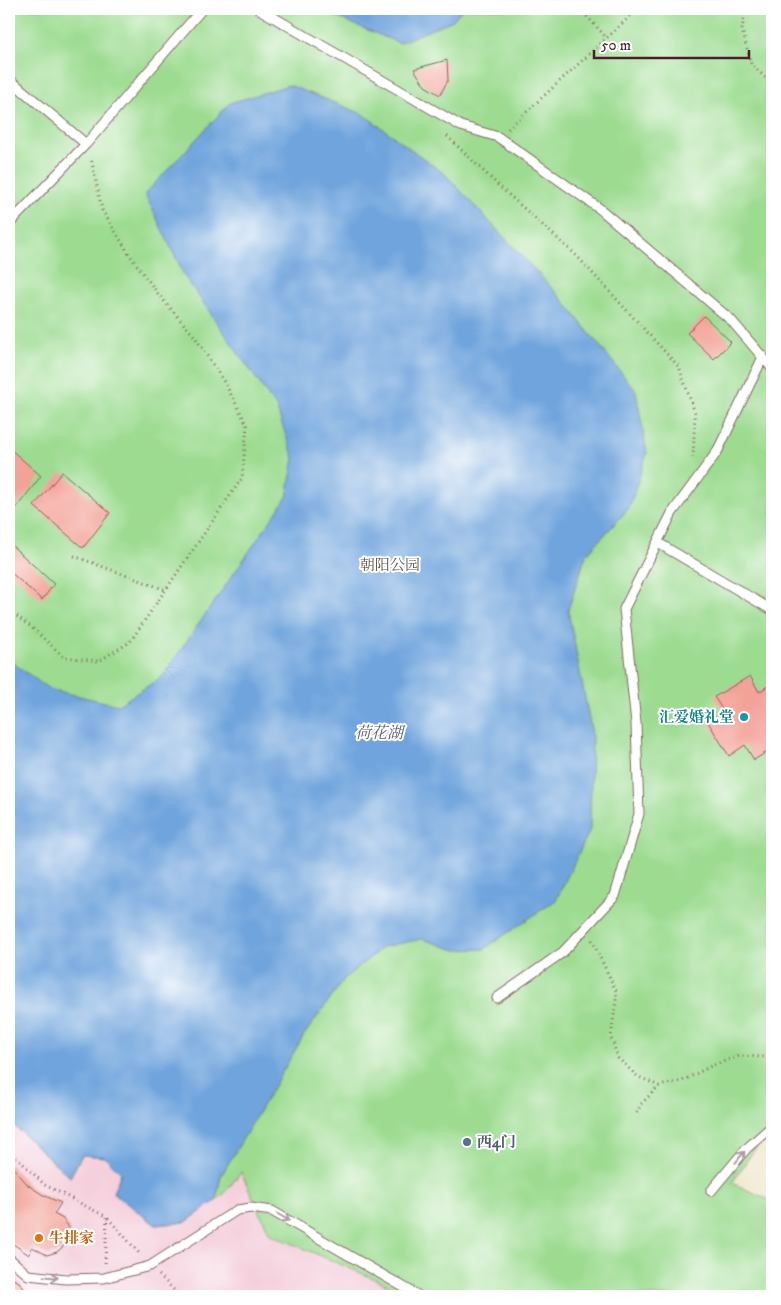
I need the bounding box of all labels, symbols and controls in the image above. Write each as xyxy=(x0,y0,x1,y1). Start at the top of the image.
scale bar xyxy=(594,28,748,60)
text: 50 m xyxy=(601,36,631,55)
park label: 朝阳公园 xyxy=(360,556,420,575)
place label: 汇爱婚礼堂 xyxy=(659,708,734,727)
marker: 汇爱婚礼堂 xyxy=(738,711,750,723)
water label: 荷花湖 xyxy=(355,723,406,743)
place label: 西4门 xyxy=(477,1133,516,1152)
marker: 西4门 xyxy=(461,1136,473,1148)
one-way arrow xyxy=(734,1150,745,1163)
one-way arrow xyxy=(276,1213,290,1223)
place label: 牛排家 xyxy=(49,1229,94,1248)
marker: 牛排家 xyxy=(33,1232,45,1244)
one-way arrow xyxy=(43,1272,59,1282)

